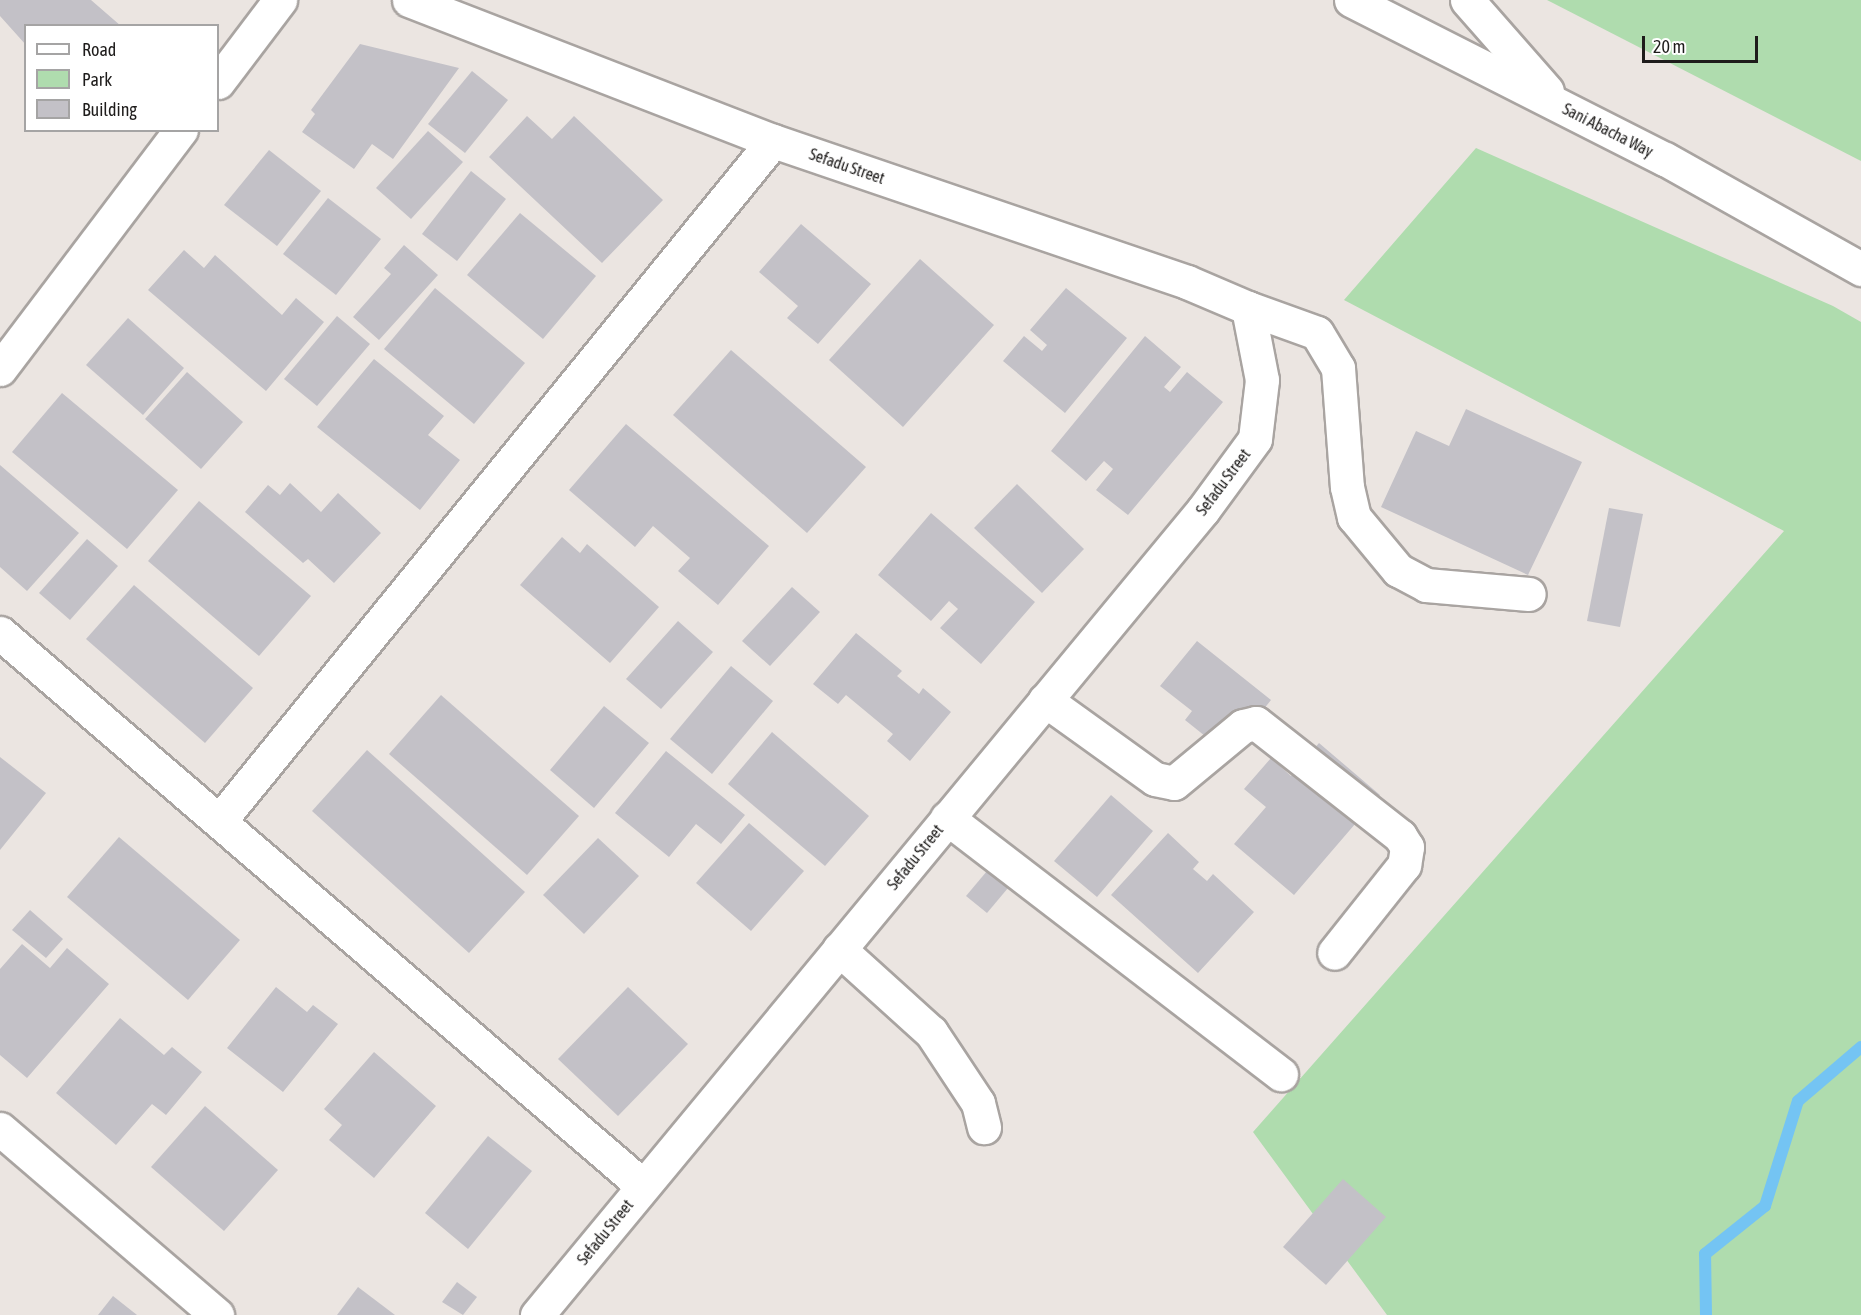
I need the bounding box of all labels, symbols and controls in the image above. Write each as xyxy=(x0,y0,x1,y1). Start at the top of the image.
legend xyxy=(24,24,219,132)
scale bar xyxy=(1645,24,1760,62)
text: 20 m xyxy=(1653,36,1685,57)
text: Road xyxy=(82,39,116,60)
text: Park xyxy=(82,69,112,90)
text: Building xyxy=(82,99,137,120)
street label: Sani Abacha Way xyxy=(1559,99,1657,161)
street label: Sefadu Street xyxy=(807,144,887,188)
street label: Sefadu Street xyxy=(1192,445,1254,519)
street label: Sefadu Street xyxy=(883,820,947,894)
street label: Sefadu Street xyxy=(573,1195,637,1269)

